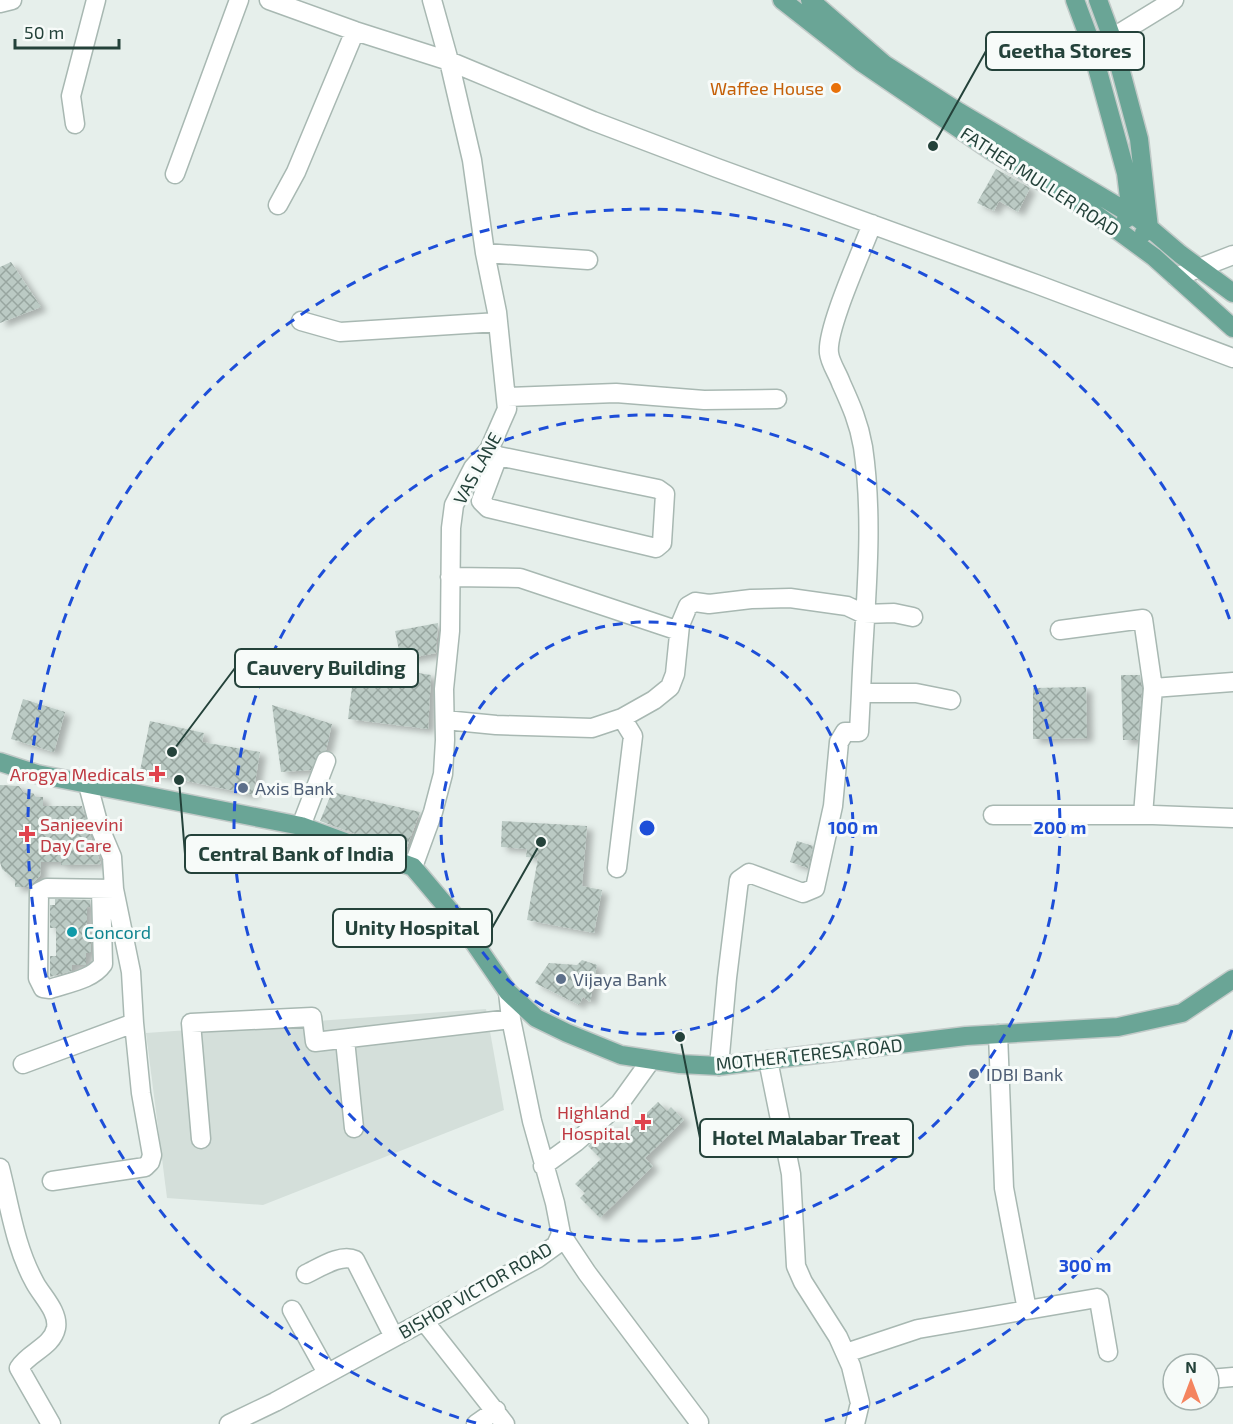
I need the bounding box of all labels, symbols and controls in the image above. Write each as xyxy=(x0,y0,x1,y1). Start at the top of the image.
scale bar xyxy=(15,12,118,50)
text: 50 m xyxy=(24,21,64,43)
callout: Geetha Stores xyxy=(986,32,1144,70)
text: Geetha Stores xyxy=(998,38,1132,62)
place label: Waffee House xyxy=(710,77,824,99)
marker: Waffee House xyxy=(829,81,843,95)
street label: FATHER MULLER ROAD xyxy=(957,122,1123,240)
street label: VAS LANE xyxy=(448,428,506,508)
callout: Cauvery Building xyxy=(235,649,418,687)
text: Cauvery Building xyxy=(246,655,406,680)
place label: Arogya Medicals xyxy=(10,763,145,785)
marker: Arogya Medicals xyxy=(150,767,164,781)
place label: Axis Bank xyxy=(255,777,334,799)
marker: Axis Bank xyxy=(236,781,250,795)
place label: Sanjeevini Day Care xyxy=(40,813,123,856)
text: 100 m xyxy=(828,816,878,838)
text: 200 m xyxy=(1034,816,1086,838)
centre of rings xyxy=(637,818,657,838)
marker: Sanjeevini Day Care xyxy=(18,825,36,843)
callout: Central Bank of India xyxy=(185,835,406,873)
text: Central Bank of India xyxy=(198,841,394,865)
callout: Unity Hospital xyxy=(333,909,492,947)
text: Unity Hospital xyxy=(345,915,480,940)
place label: Concord xyxy=(84,921,151,943)
marker: Concord xyxy=(65,925,79,939)
place label: Vijaya Bank xyxy=(573,968,667,990)
marker: Vijaya Bank xyxy=(554,972,568,986)
street label: MOTHER TERESA ROAD xyxy=(715,1033,903,1075)
place label: IDBI Bank xyxy=(986,1063,1063,1085)
marker: IDBI Bank xyxy=(967,1067,981,1081)
place label: Highland Hospital xyxy=(557,1101,631,1144)
marker: Highland Hospital xyxy=(634,1113,652,1131)
callout: Hotel Malabar Treat xyxy=(700,1119,913,1157)
text: Hotel Malabar Treat xyxy=(712,1125,900,1149)
street label: BISHOP VICTOR ROAD xyxy=(394,1237,556,1343)
text: 300 m xyxy=(1059,1254,1111,1276)
north arrow xyxy=(1161,1352,1221,1412)
text: N xyxy=(1185,1357,1197,1376)

